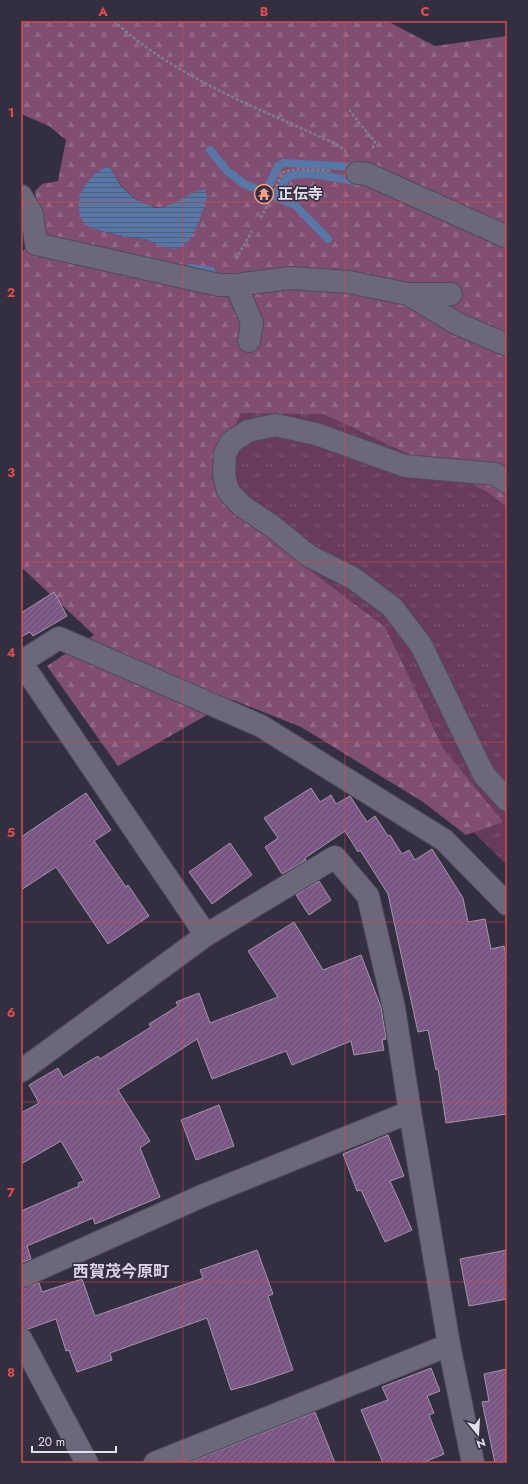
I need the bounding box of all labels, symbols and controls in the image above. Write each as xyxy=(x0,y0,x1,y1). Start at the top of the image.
text: A xyxy=(97,2,108,21)
text: B xyxy=(260,2,269,21)
text: C xyxy=(420,2,430,21)
text: 1 xyxy=(8,103,14,122)
temple icon: 正伝寺 xyxy=(253,183,275,205)
place label: 正伝寺 xyxy=(278,183,323,205)
text: 2 xyxy=(7,283,15,302)
text: 3 xyxy=(7,463,15,482)
text: 4 xyxy=(6,643,16,662)
text: 5 xyxy=(7,823,15,842)
text: 6 xyxy=(7,1003,16,1022)
text: 7 xyxy=(7,1183,15,1202)
district label: 西賀茂今原町 xyxy=(73,1260,169,1283)
text: 8 xyxy=(7,1363,15,1382)
north arrow xyxy=(458,1414,498,1454)
scale bar xyxy=(32,1428,116,1454)
text: 20 m xyxy=(38,1433,65,1451)
text: N xyxy=(474,1435,488,1452)

